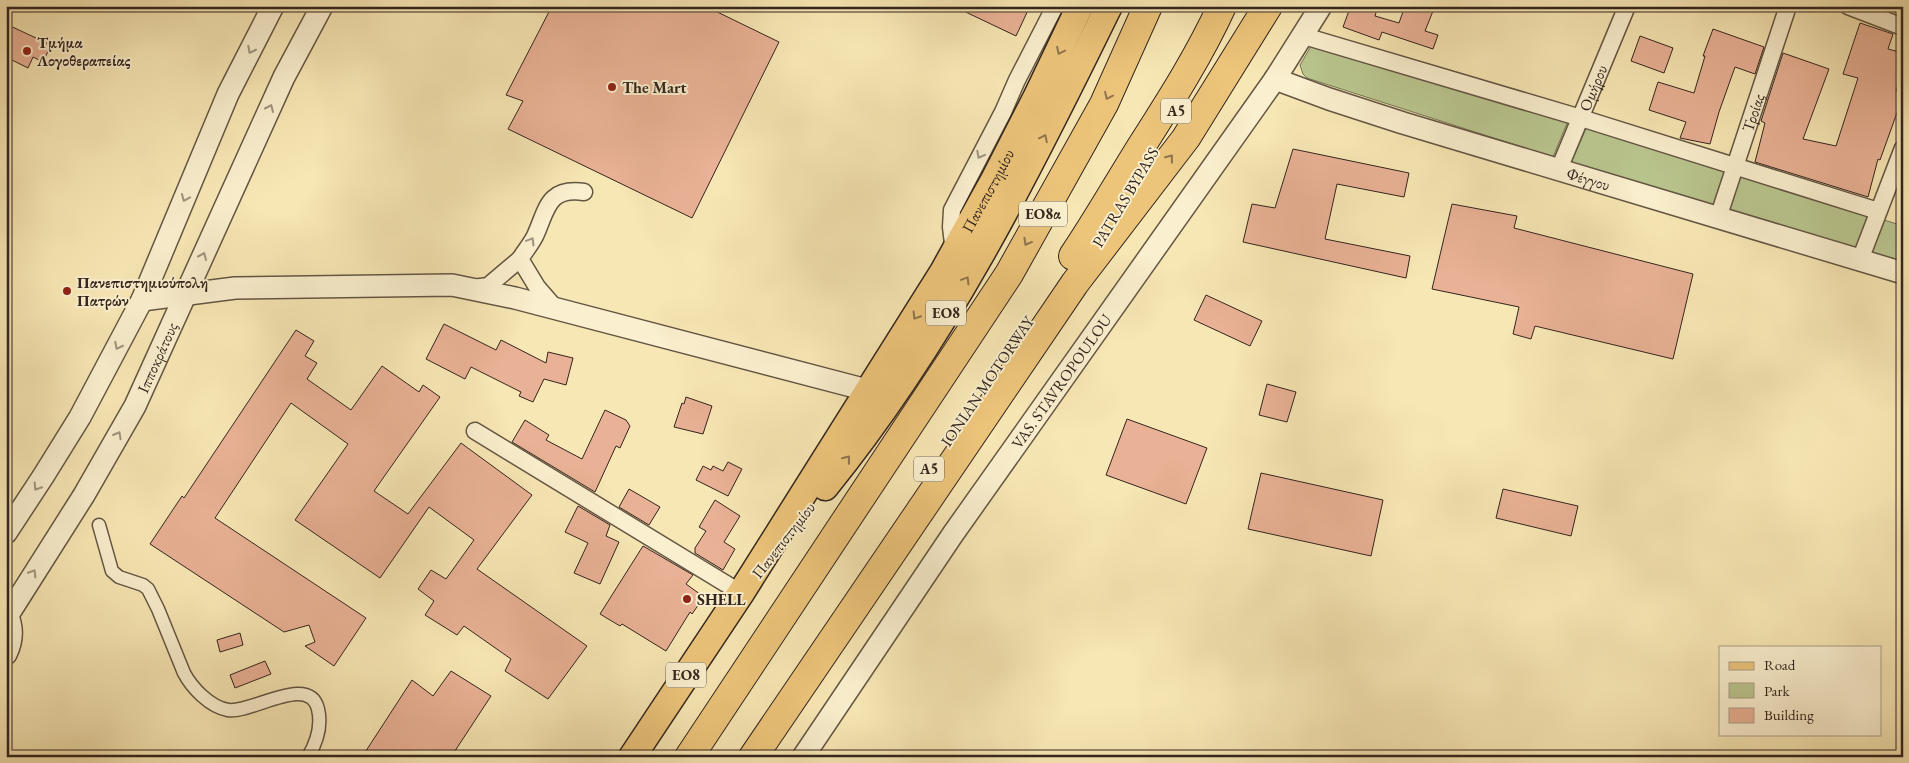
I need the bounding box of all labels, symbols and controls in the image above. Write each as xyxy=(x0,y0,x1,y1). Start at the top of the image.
place label: Τμήμα Λογοθεραπείας xyxy=(36,32,131,71)
one-way arrow xyxy=(247,44,257,53)
marker: Τμήμα Λογοθεραπείας xyxy=(21,45,33,57)
one-way arrow xyxy=(1056,45,1066,54)
street label: Ομήρου xyxy=(1574,62,1612,114)
place label: The Mart xyxy=(622,77,687,98)
marker: The Mart xyxy=(606,81,618,93)
street label: Τροίας xyxy=(1737,90,1770,135)
one-way arrow xyxy=(1104,91,1114,100)
road number: Α5 xyxy=(1161,98,1191,124)
one-way arrow xyxy=(263,104,274,113)
one-way arrow xyxy=(1038,134,1048,143)
street label: PATRAS BYPASS xyxy=(1087,143,1164,251)
street label: Πανεπιστημίου xyxy=(957,146,1019,236)
one-way arrow xyxy=(977,150,987,159)
one-way arrow xyxy=(1165,154,1174,163)
street label: Φέγγου xyxy=(1564,163,1613,196)
one-way arrow xyxy=(181,193,191,202)
road number: ΕΟ8α xyxy=(1019,202,1067,226)
one-way arrow xyxy=(1023,237,1033,246)
one-way arrow xyxy=(525,238,535,247)
one-way arrow xyxy=(196,252,207,261)
place label: Πανεπιστημιούπολη Πατρών xyxy=(77,272,208,311)
one-way arrow xyxy=(960,277,970,286)
marker: Πανεπιστημιούπολη Πατρών xyxy=(61,285,73,297)
road number: ΕΟ8 xyxy=(926,300,966,326)
street label: VAS. STAVROPOULOU xyxy=(1007,310,1117,453)
one-way arrow xyxy=(912,311,922,320)
street label: IONIAN MOTORWAY xyxy=(936,311,1039,451)
street label: Ιπποκράτους xyxy=(132,318,183,396)
one-way arrow xyxy=(114,341,124,350)
one-way arrow xyxy=(112,431,122,440)
one-way arrow xyxy=(842,456,850,465)
road number: Α5 xyxy=(914,456,944,482)
one-way arrow xyxy=(34,481,43,490)
street label: Πανεπιστημίου xyxy=(747,498,820,583)
one-way arrow xyxy=(27,570,37,579)
place label: SHELL xyxy=(697,589,746,610)
marker: SHELL xyxy=(681,593,693,605)
legend xyxy=(1719,646,1882,736)
text: Road xyxy=(1764,655,1796,674)
road number: ΕΟ8 xyxy=(666,662,706,688)
text: Park xyxy=(1764,681,1791,700)
text: Building xyxy=(1764,705,1814,724)

